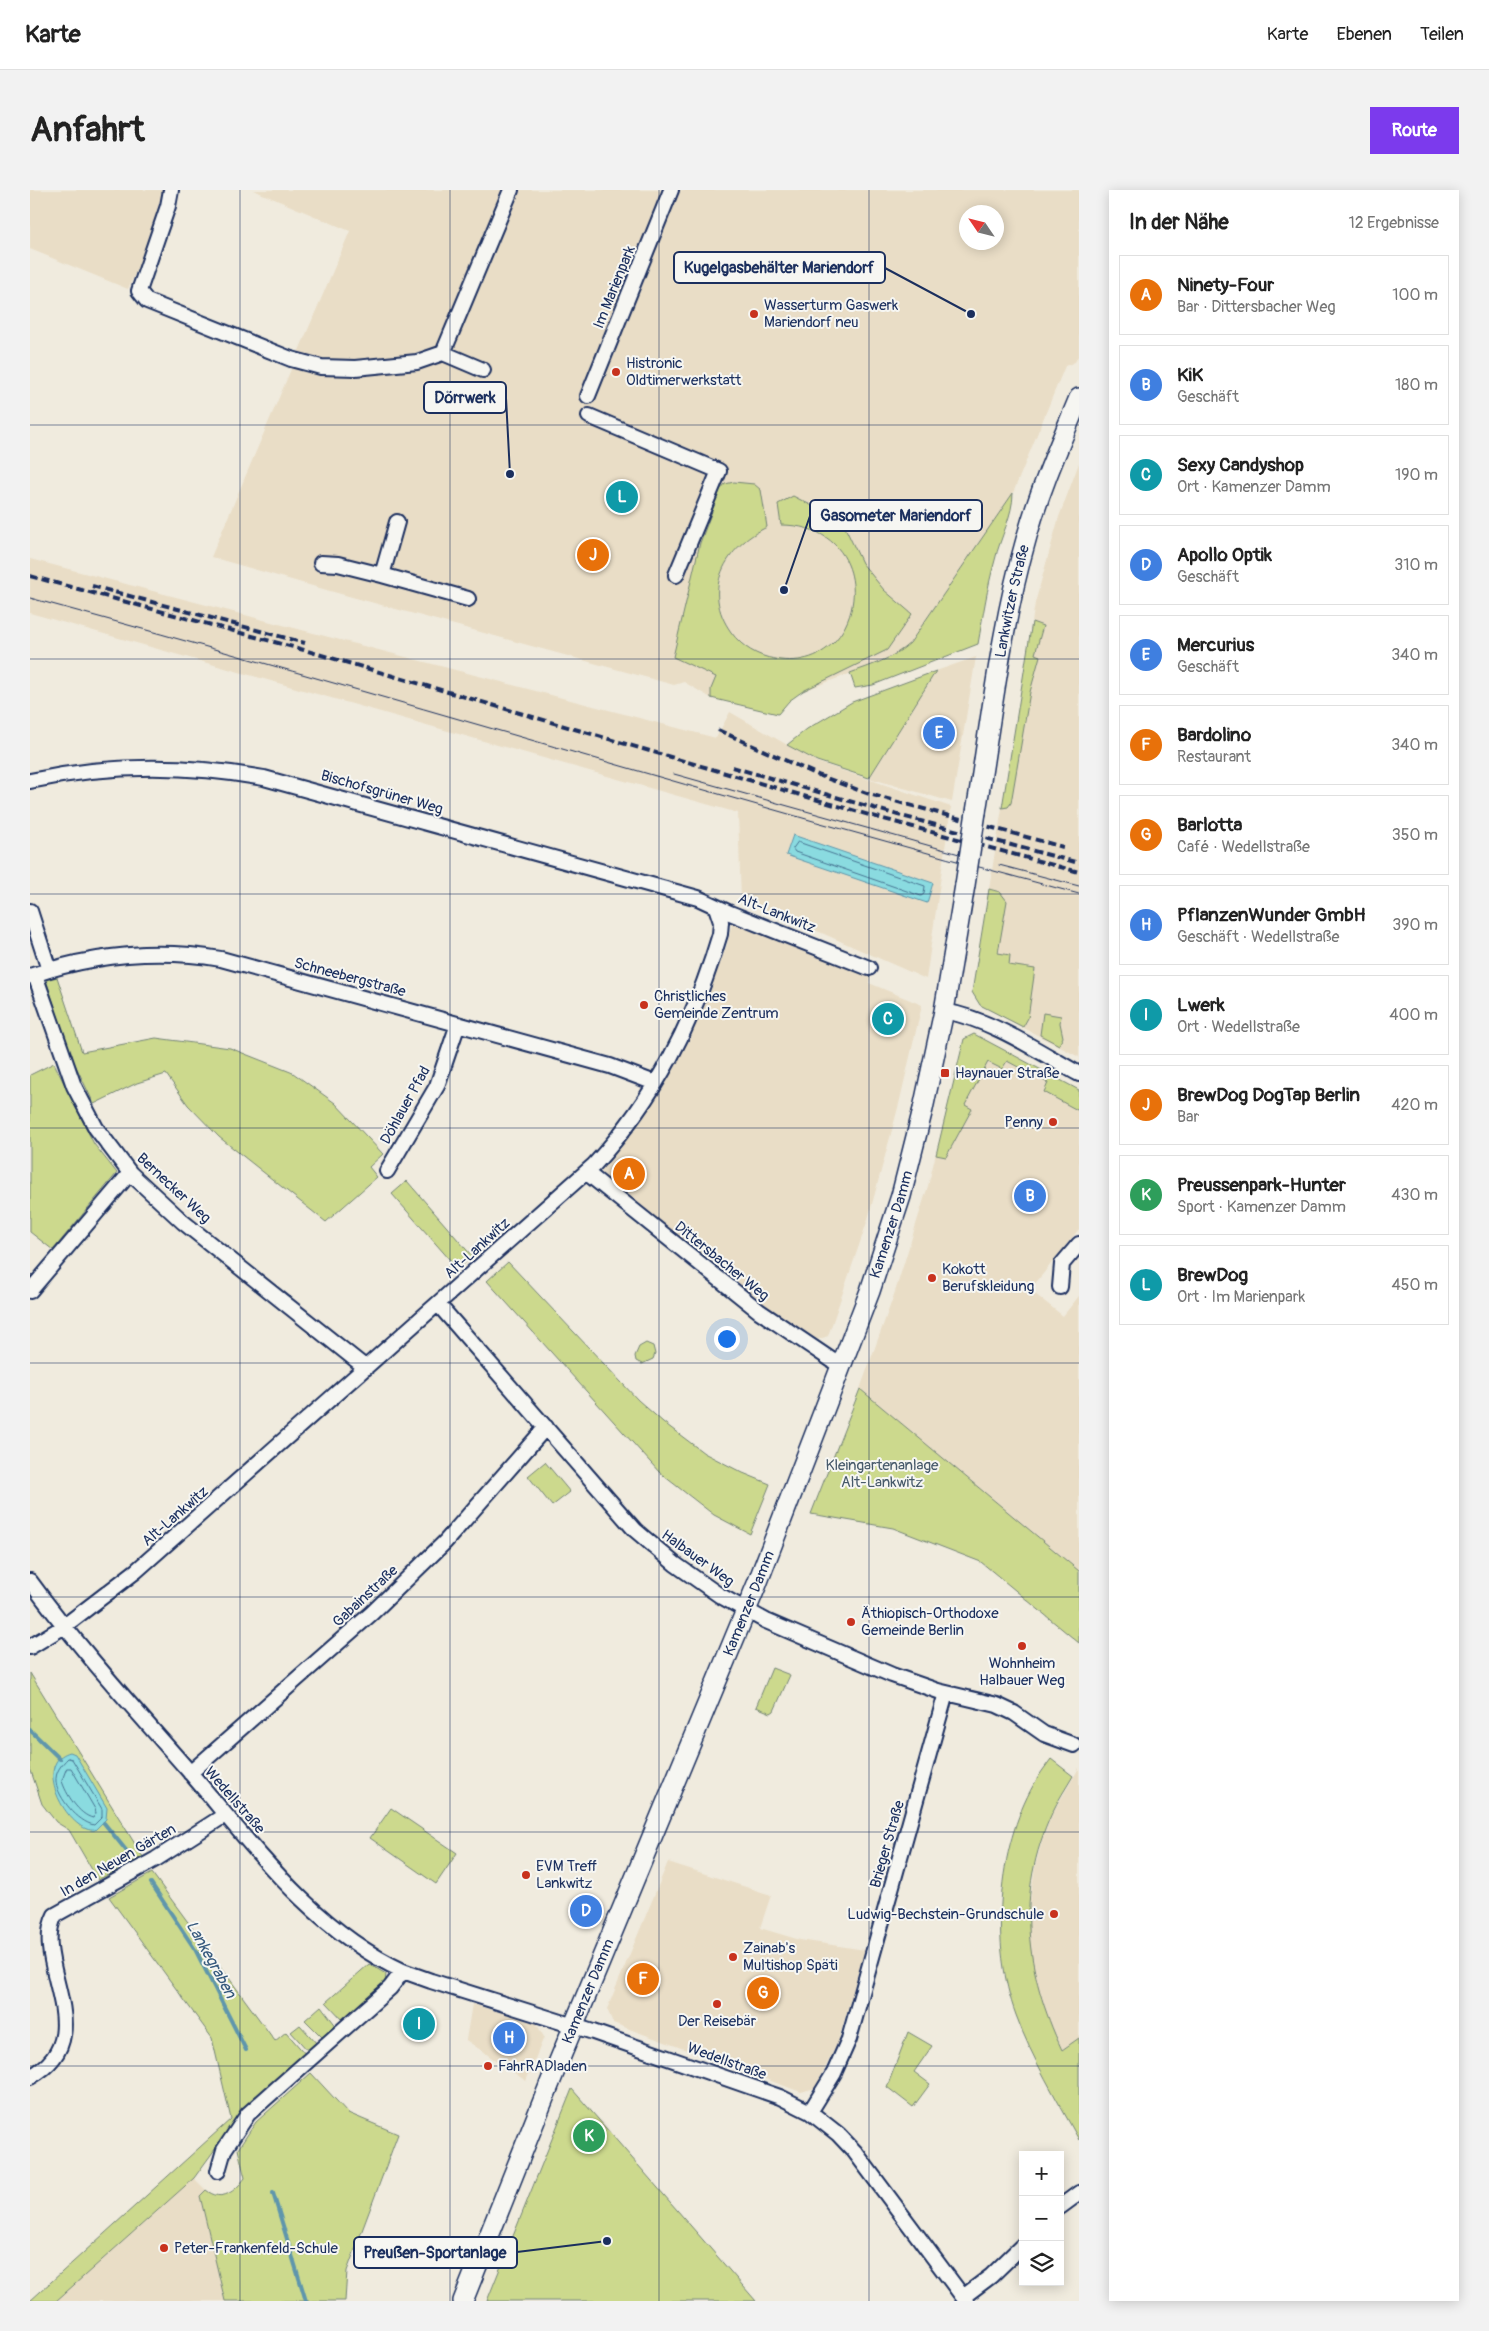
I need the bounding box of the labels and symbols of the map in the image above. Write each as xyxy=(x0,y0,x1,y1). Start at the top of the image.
north arrow xyxy=(959,205,1004,250)
street label: Im Marienpark xyxy=(589,242,640,331)
callout: Kugelgasbehälter Mariendorf xyxy=(674,252,885,283)
text: Kugelgasbehälter Mariendorf xyxy=(684,258,875,278)
place label: Wasserturm Gaswerk Mariendorf neu xyxy=(764,296,899,332)
marker: Wasserturm Gaswerk Mariendorf neu xyxy=(748,308,760,320)
place label: Histronic Oldtimerwerkstatt xyxy=(626,354,742,390)
marker: Histronic Oldtimerwerkstatt xyxy=(610,366,622,378)
callout: Dörrwerk xyxy=(424,382,506,413)
text: Dörrwerk xyxy=(434,388,496,408)
pin: L xyxy=(606,478,638,516)
callout: Gasometer Mariendorf xyxy=(810,500,982,531)
text: Gasometer Mariendorf xyxy=(820,506,972,526)
pin: J xyxy=(577,536,609,574)
street label: Lankwitzer Straße xyxy=(991,542,1034,659)
pin: E xyxy=(923,714,955,752)
street label: Bischofsgrüner Weg xyxy=(319,766,445,819)
street label: Alt-Lankwitz xyxy=(735,889,819,938)
street label: Schneebergstraße xyxy=(292,953,408,1002)
place label: Christliches Gemeinde Zentrum xyxy=(654,987,779,1023)
marker: Christliches Gemeinde Zentrum xyxy=(638,999,650,1011)
pin: C xyxy=(872,1000,904,1038)
street label: Döhlauer Pfad xyxy=(376,1063,435,1148)
place label: Haynauer Straße xyxy=(955,1064,1060,1083)
marker: Haynauer Straße xyxy=(939,1067,951,1079)
place label: Penny xyxy=(1005,1113,1044,1132)
marker: Penny xyxy=(1047,1116,1059,1128)
street label: Bernecker Weg xyxy=(133,1149,215,1228)
pin: A xyxy=(613,1155,645,1193)
street label: Kamenzer Damm xyxy=(866,1169,917,1281)
pin: B xyxy=(1014,1177,1046,1215)
street label: Alt-Lankwitz xyxy=(440,1214,514,1283)
street label: Dittersbacher Weg xyxy=(670,1217,773,1305)
place label: Kokott Berufskleidung xyxy=(942,1260,1034,1296)
marker: Kokott Berufskleidung xyxy=(926,1272,938,1284)
your location xyxy=(714,1326,740,1352)
park label: Kleingartenanlage Alt-Lankwitz xyxy=(825,1456,939,1492)
street label: Alt-Lankwitz xyxy=(138,1482,213,1550)
street label: Halbauer Weg xyxy=(658,1526,738,1591)
street label: Kamenzer Damm xyxy=(719,1548,779,1659)
street label: Gabainstraße xyxy=(329,1561,402,1631)
place label: Äthiopisch-Orthodoxe Gemeinde Berlin xyxy=(861,1604,999,1640)
marker: Äthiopisch-Orthodoxe Gemeinde Berlin xyxy=(845,1616,857,1628)
marker: Wohnheim Halbauer Weg xyxy=(1016,1640,1028,1652)
place label: Wohnheim Halbauer Weg xyxy=(979,1654,1065,1690)
street label: Wedellstraße xyxy=(200,1763,269,1838)
street label: Brieger Straße xyxy=(866,1798,909,1890)
street label: In den Neuen Gärten xyxy=(57,1820,179,1901)
place label: EVM Treff Lankwitz xyxy=(536,1857,597,1893)
marker: EVM Treff Lankwitz xyxy=(520,1869,532,1881)
pin: D xyxy=(570,1892,602,1930)
place label: Ludwig-Bechstein-Grundschule xyxy=(847,1905,1045,1924)
marker: Ludwig-Bechstein-Grundschule xyxy=(1048,1908,1060,1920)
water label: Lankegraben xyxy=(182,1917,241,2002)
street label: Kamenzer Damm xyxy=(558,1936,619,2047)
place label: Zainab's Multishop Späti xyxy=(743,1939,838,1975)
marker: Zainab's Multishop Späti xyxy=(727,1951,739,1963)
pin: F xyxy=(627,1960,659,1998)
pin: G xyxy=(747,1974,779,2012)
marker: Der Reisebär xyxy=(711,1998,723,2010)
pin: I xyxy=(403,2005,435,2043)
place label: Der Reisebär xyxy=(678,2012,757,2031)
pin: H xyxy=(493,2019,525,2057)
street label: Wedellstraße xyxy=(685,2038,770,2085)
place label: FahrRADladen xyxy=(498,2057,587,2076)
marker: FahrRADladen xyxy=(482,2060,494,2072)
pin: K xyxy=(573,2117,605,2155)
callout: Preußen-Sportanlage xyxy=(354,2237,517,2268)
place label: Peter-Frankenfeld-Schule xyxy=(174,2239,339,2258)
marker: Peter-Frankenfeld-Schule xyxy=(158,2242,170,2254)
text: Preußen-Sportanlage xyxy=(364,2243,508,2263)

